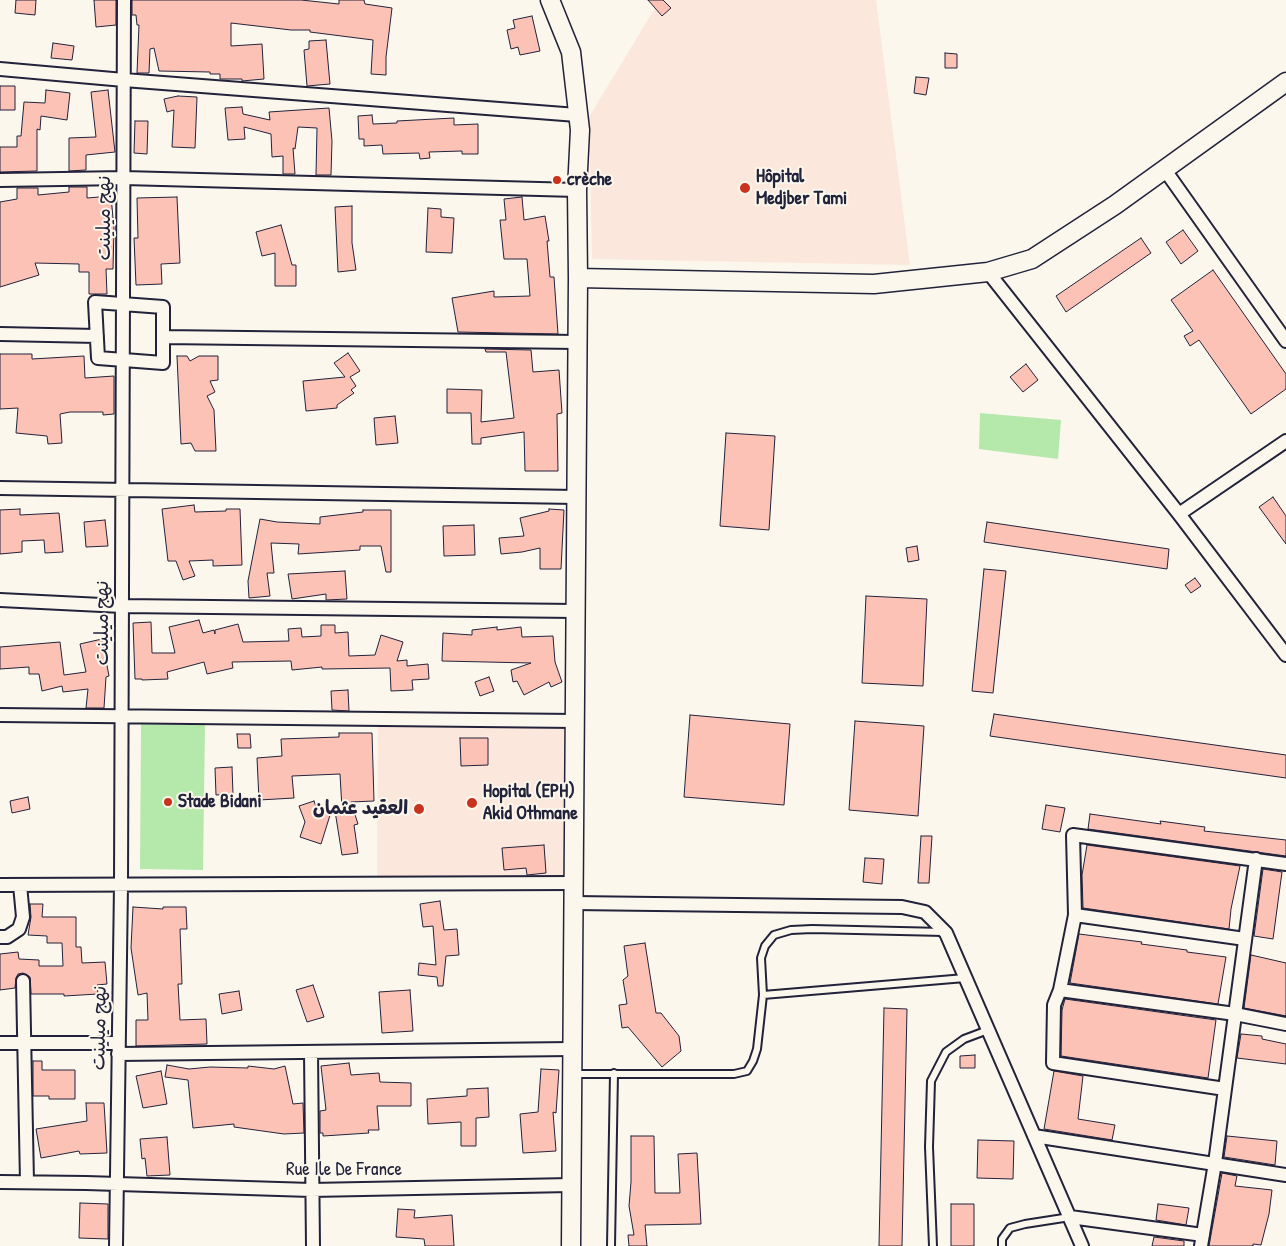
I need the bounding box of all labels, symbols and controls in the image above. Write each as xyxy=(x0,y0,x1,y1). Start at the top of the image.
place label: Hôpital Medjber Tami xyxy=(756,166,847,210)
place label: crèche xyxy=(567,169,612,191)
marker: crèche xyxy=(551,174,563,186)
street label: نهج ميلينت xyxy=(94,176,116,260)
marker: Hôpital Medjber Tami xyxy=(738,181,752,195)
street label: نهج ميلينت xyxy=(92,581,114,665)
place label: Hopital (EPH) Akid Othmane xyxy=(483,781,578,825)
place label: Stade Bidani xyxy=(178,791,262,813)
marker: Stade Bidani xyxy=(162,796,174,808)
marker: Hopital (EPH) Akid Othmane xyxy=(465,796,479,810)
place label: العقيد عثمان xyxy=(313,798,408,820)
marker: العقيد عثمان xyxy=(412,802,426,816)
street label: نهج ميلينت xyxy=(88,985,112,1071)
street label: Rue Ile De France xyxy=(286,1159,402,1181)

